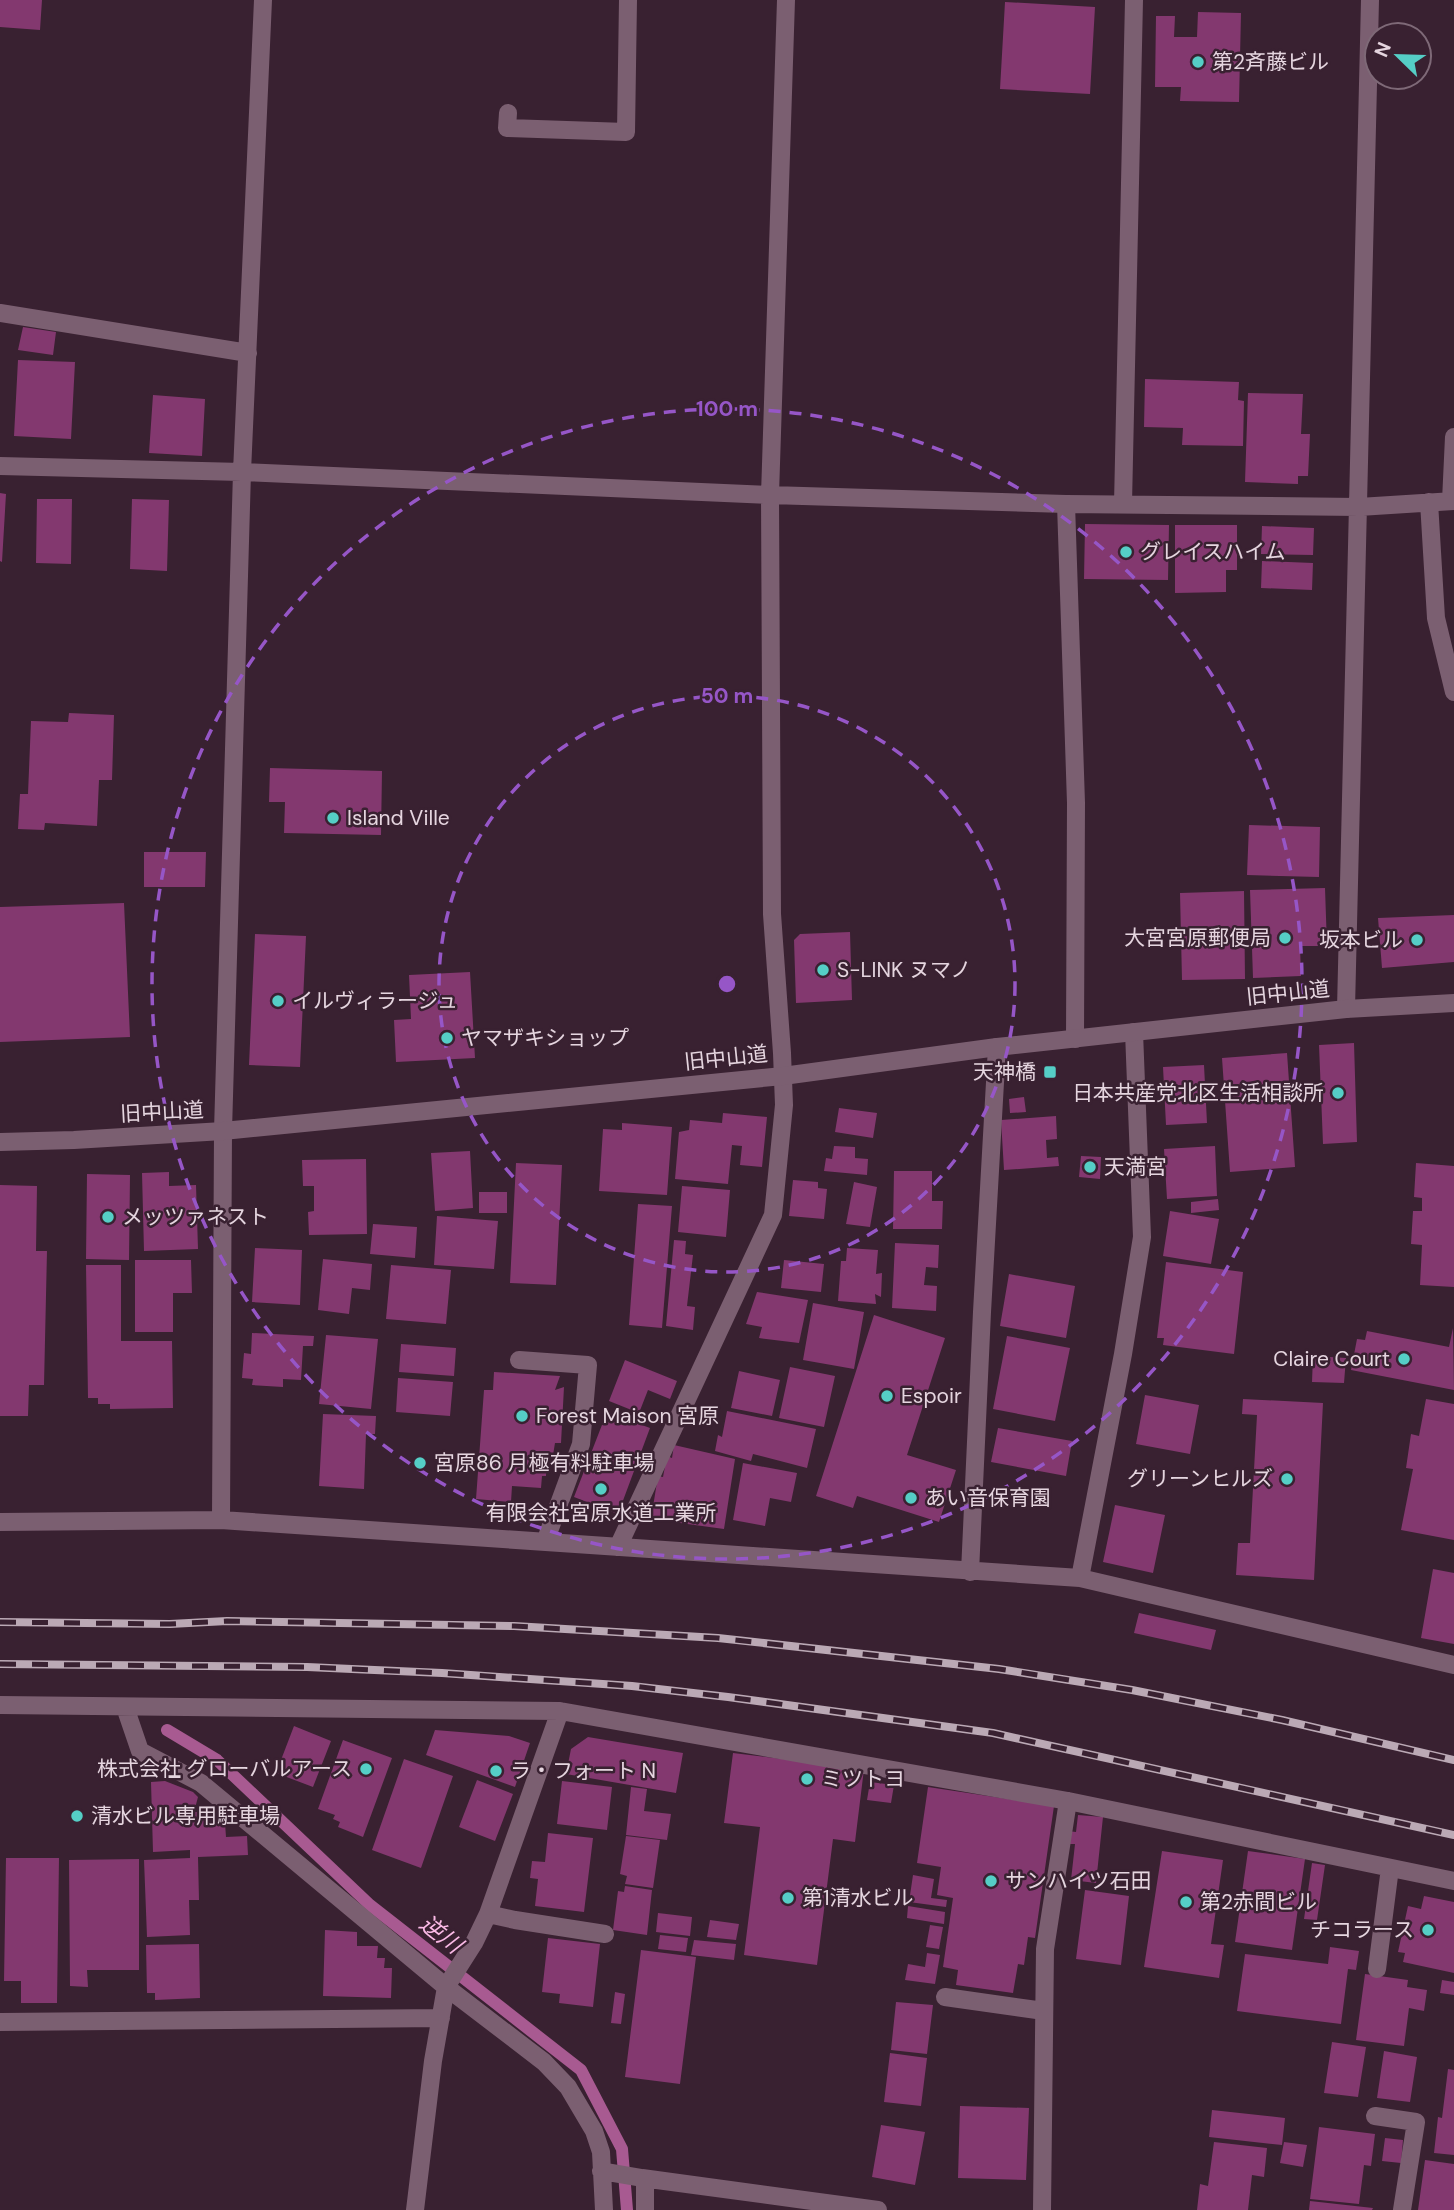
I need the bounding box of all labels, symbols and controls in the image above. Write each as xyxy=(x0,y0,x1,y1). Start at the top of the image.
north arrow xyxy=(1363,21,1433,91)
text: N xyxy=(1369,38,1397,61)
place label: 第2斉藤ビル xyxy=(1212,48,1329,76)
marker: 第2斉藤ビル xyxy=(1190,54,1206,70)
text: 100 m xyxy=(696,395,758,423)
place label: グレイスハイム xyxy=(1140,538,1286,566)
marker: グレイスハイム xyxy=(1118,544,1134,560)
text: 50 m xyxy=(701,682,753,710)
place label: Island Ville xyxy=(347,804,450,832)
marker: Island Ville xyxy=(325,810,341,826)
place label: 大宮宮原郵便局 xyxy=(1124,924,1271,952)
place label: 坂本ビル xyxy=(1319,926,1403,954)
marker: 大宮宮原郵便局 xyxy=(1277,930,1293,946)
marker: 坂本ビル xyxy=(1409,932,1425,948)
place label: S-LINK ヌマノ xyxy=(837,956,971,984)
marker: S-LINK ヌマノ xyxy=(815,962,831,978)
centre of rings xyxy=(715,972,739,996)
street label: 旧中山道 xyxy=(1245,975,1331,1011)
place label: イルヴィラージュ xyxy=(292,987,458,1015)
marker: イルヴィラージュ xyxy=(270,993,286,1009)
place label: ヤマザキショップ xyxy=(461,1024,629,1052)
marker: ヤマザキショップ xyxy=(439,1030,455,1046)
street label: 旧中山道 xyxy=(683,1040,769,1076)
place label: 天神橋 xyxy=(973,1058,1036,1086)
marker: 天神橋 xyxy=(1042,1064,1058,1080)
place label: 日本共産党北区生活相談所 xyxy=(1072,1079,1324,1107)
marker: 日本共産党北区生活相談所 xyxy=(1330,1085,1346,1101)
street label: 旧中山道 xyxy=(119,1096,205,1128)
place label: 天満宮 xyxy=(1104,1153,1167,1181)
marker: 天満宮 xyxy=(1082,1159,1098,1175)
place label: メッツァネスト xyxy=(122,1203,269,1231)
marker: メッツァネスト xyxy=(100,1209,116,1225)
place label: Claire Court xyxy=(1273,1345,1390,1373)
marker: Claire Court xyxy=(1396,1351,1412,1367)
place label: Espoir xyxy=(901,1382,962,1410)
marker: Espoir xyxy=(879,1388,895,1404)
place label: Forest Maison 宮原 xyxy=(536,1402,719,1430)
marker: Forest Maison 宮原 xyxy=(514,1408,530,1424)
place label: 宮原86 月極有料駐車場 xyxy=(434,1449,655,1477)
marker: 宮原86 月極有料駐車場 xyxy=(412,1455,428,1471)
place label: グリーンヒルズ xyxy=(1127,1465,1273,1493)
marker: グリーンヒルズ xyxy=(1279,1471,1295,1487)
marker: 有限会社宮原水道工業所 xyxy=(593,1481,609,1497)
place label: あい音保育園 xyxy=(925,1484,1051,1512)
marker: あい音保育園 xyxy=(903,1490,919,1506)
place label: 有限会社宮原水道工業所 xyxy=(486,1499,717,1527)
place label: 株式会社 グローバルアース xyxy=(97,1755,352,1783)
place label: ラ・フォート N xyxy=(510,1757,656,1785)
marker: 株式会社 グローバルアース xyxy=(358,1761,374,1777)
marker: ラ・フォート N xyxy=(488,1763,504,1779)
place label: ミツトヨ xyxy=(821,1765,905,1793)
marker: ミツトヨ xyxy=(799,1771,815,1787)
place label: 清水ビル専用駐車場 xyxy=(91,1802,280,1830)
marker: 清水ビル専用駐車場 xyxy=(69,1808,85,1824)
place label: サンハイツ石田 xyxy=(1005,1867,1152,1895)
marker: サンハイツ石田 xyxy=(983,1873,999,1889)
place label: 第1清水ビル xyxy=(802,1884,914,1912)
place label: 第2赤間ビル xyxy=(1200,1888,1317,1916)
marker: 第1清水ビル xyxy=(780,1890,796,1906)
marker: 第2赤間ビル xyxy=(1178,1894,1194,1910)
water label: 逆川 xyxy=(414,1908,471,1962)
place label: チコラース xyxy=(1310,1916,1414,1944)
marker: チコラース xyxy=(1420,1922,1436,1938)

